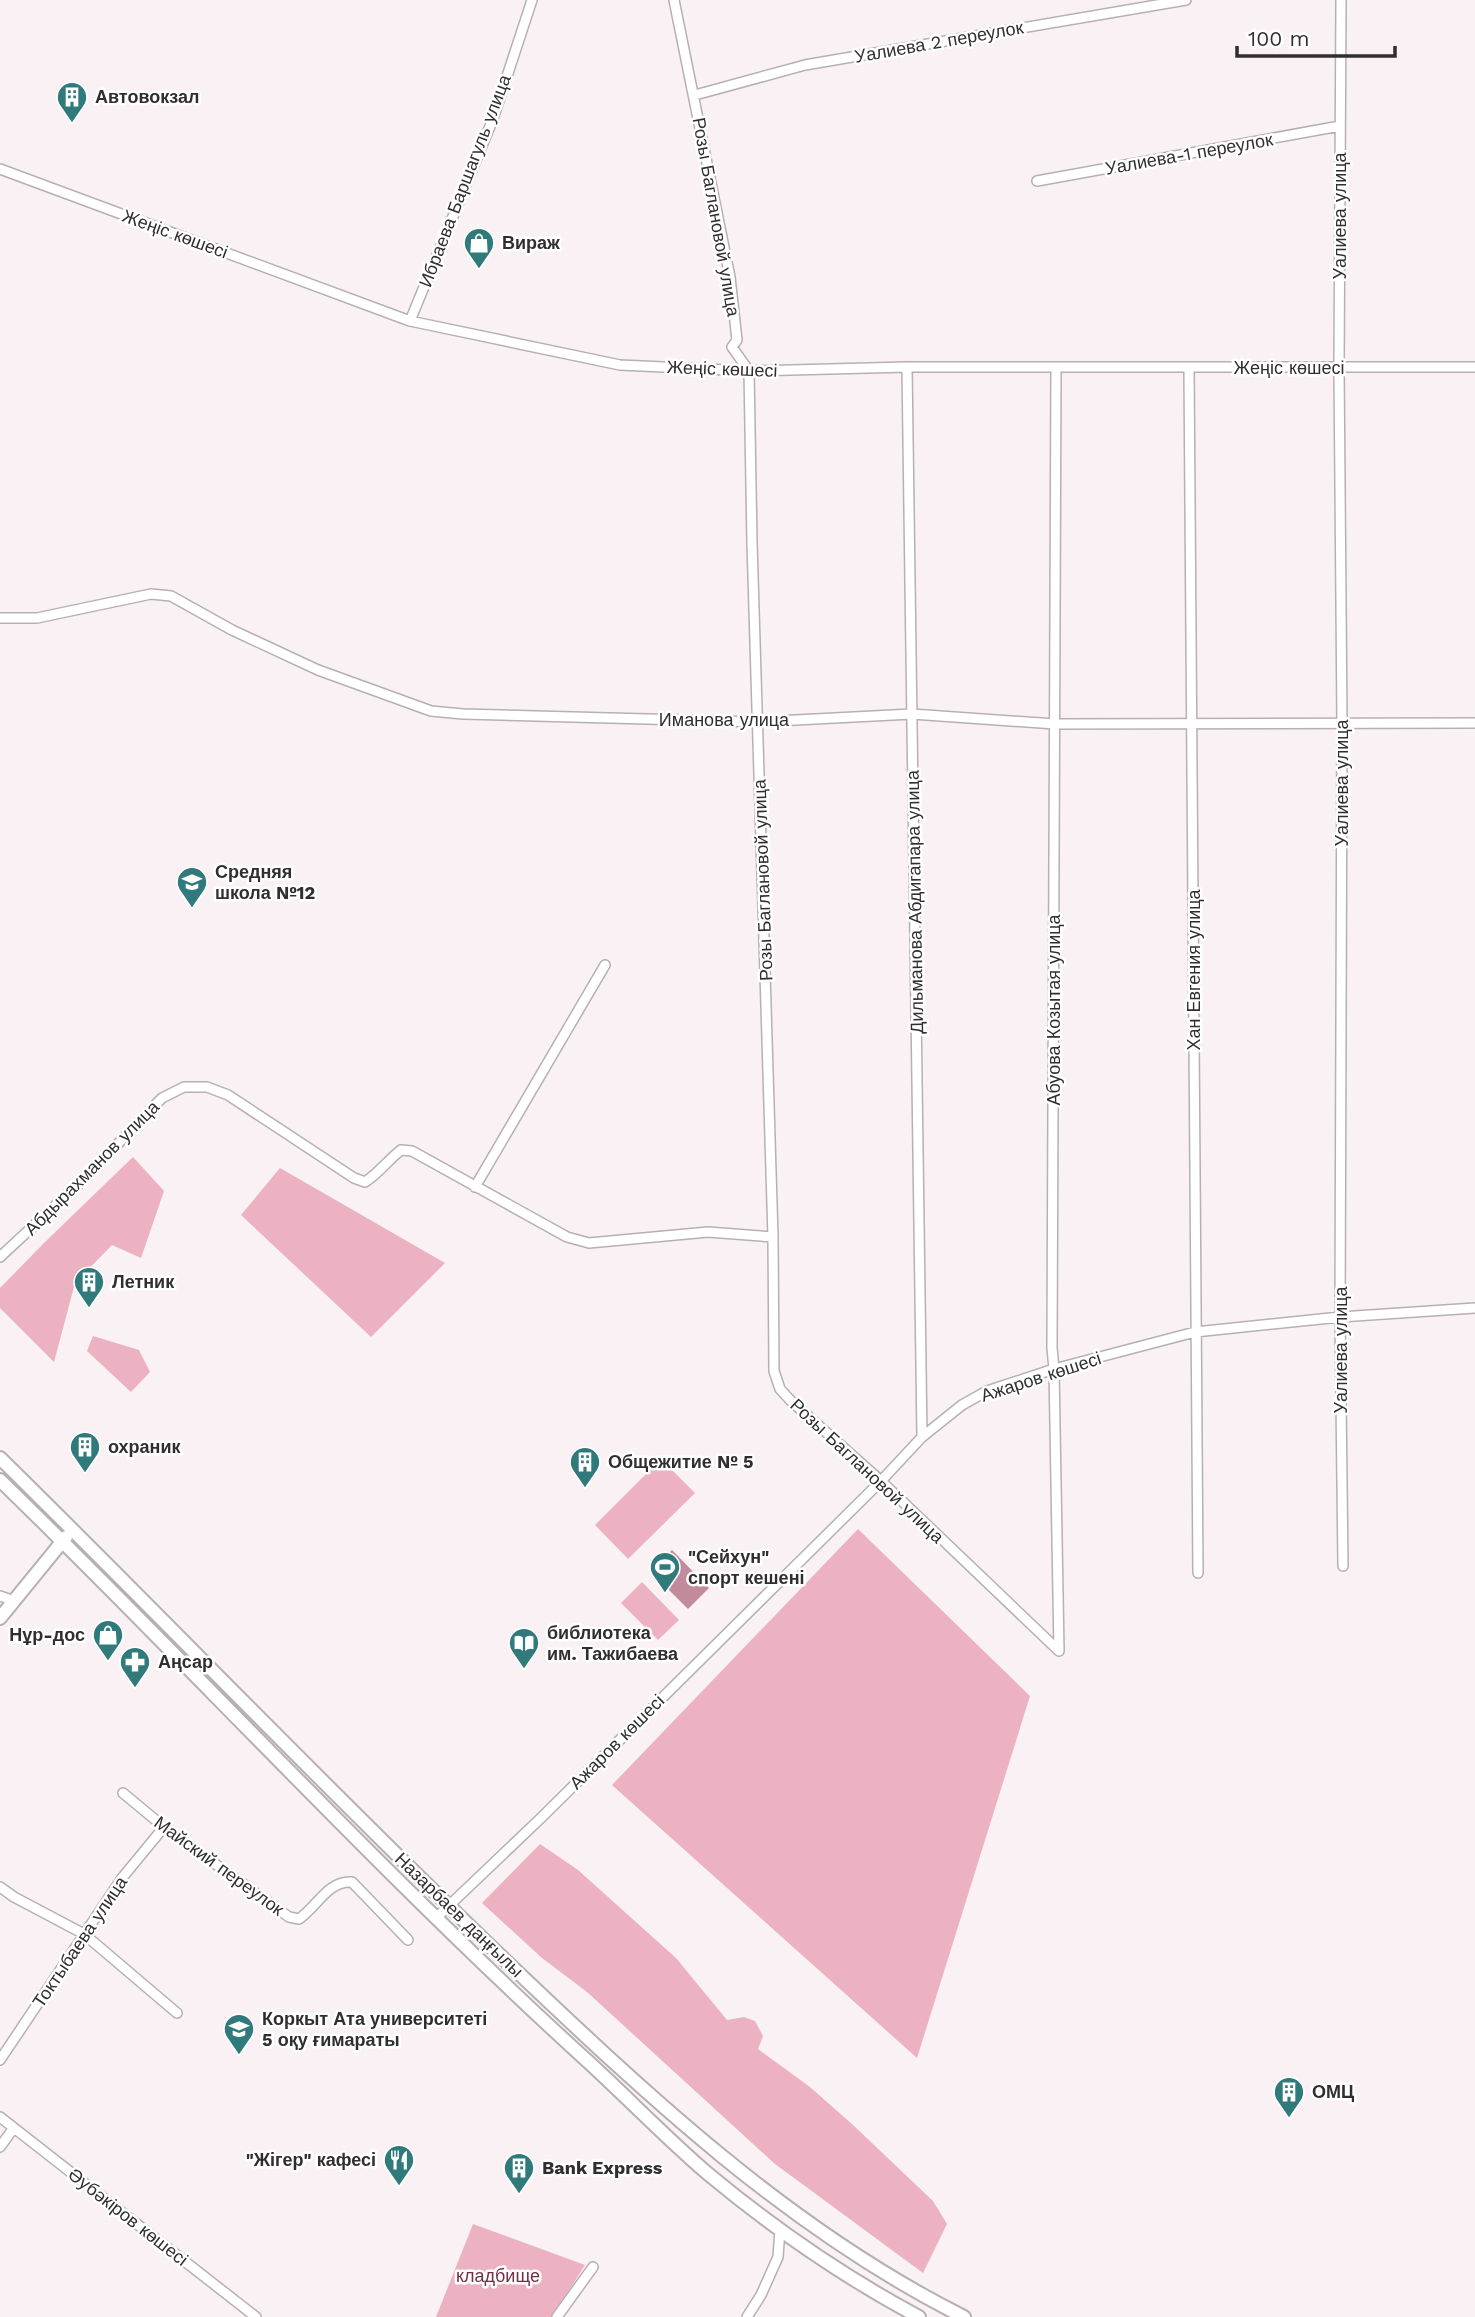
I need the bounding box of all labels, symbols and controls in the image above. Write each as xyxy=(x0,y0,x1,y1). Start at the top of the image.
scale bar xyxy=(1237,14,1394,58)
street label: Уалиева 2 переулок xyxy=(853,16,1025,67)
text: 100 m xyxy=(1248,26,1310,51)
street label: Ибраева Баршагуль улица xyxy=(414,71,515,290)
building icon: Автовокзал xyxy=(55,80,89,124)
place label: Автовокзал xyxy=(95,86,199,107)
street label: Розы Баглановой улица xyxy=(689,116,745,319)
street label: Уалиева-1 переулок xyxy=(1103,128,1274,179)
street label: Уалиева улица xyxy=(1329,152,1350,280)
street label: Жеңіс көшесі xyxy=(120,205,231,262)
shop icon: Вираж xyxy=(462,226,496,270)
place label: Вираж xyxy=(502,232,560,253)
street label: Жеңіс көшесі xyxy=(666,356,778,381)
street label: Жеңіс көшесі xyxy=(1234,357,1344,378)
street label: Иманова улица xyxy=(659,709,790,730)
street label: Уалиева улица xyxy=(1331,719,1352,847)
street label: Дильманова Абдигапара улица xyxy=(902,769,927,1034)
street label: Розы Баглановой улица xyxy=(748,778,777,981)
place label: Средняя школа №12 xyxy=(215,861,315,903)
school or university icon: Средняя школа №12 xyxy=(175,865,209,909)
street label: Хан Евгения улица xyxy=(1183,888,1204,1051)
street label: Абуова Козытая улица xyxy=(1043,913,1064,1106)
street label: Абдырахманов улица xyxy=(20,1095,164,1239)
building icon: Летник xyxy=(72,1265,106,1309)
place label: Летник xyxy=(112,1271,175,1292)
street label: Уалиева улица xyxy=(1330,1286,1351,1414)
street label: Ажаров көшесі xyxy=(978,1347,1104,1406)
street label: Розы Баглановой улица xyxy=(786,1394,949,1548)
building icon: охраник xyxy=(68,1430,102,1474)
place label: охраник xyxy=(108,1436,182,1457)
building icon: Общежитие № 5 xyxy=(568,1445,602,1489)
place label: Общежитие № 5 xyxy=(608,1451,754,1472)
place label: "Сейхун" спорт кешені xyxy=(688,1546,805,1588)
sports icon: "Сейхун" спорт кешені xyxy=(648,1550,682,1594)
shop icon: Нұр-дос xyxy=(91,1618,125,1662)
place label: библиотека им. Тажибаева xyxy=(547,1622,679,1664)
place label: Нұр-дос xyxy=(9,1624,85,1645)
library icon: библиотека им. Тажибаева xyxy=(507,1626,541,1670)
pharmacy icon: Аңсар xyxy=(118,1645,152,1689)
place label: Аңсар xyxy=(158,1651,213,1672)
street label: Ажаров көшесі xyxy=(565,1690,668,1793)
street label: Майский переулок xyxy=(150,1811,288,1920)
street label: Назарбаев даңғылы xyxy=(391,1848,528,1981)
street label: Токтыбаева улица xyxy=(28,1871,132,2011)
place label: Коркыт Ата университеті 5 оқу ғимараты xyxy=(262,2008,487,2050)
school or university icon: Коркыт Ата университеті 5 оқу ғимараты xyxy=(222,2012,256,2056)
building icon: ОМЦ xyxy=(1272,2075,1306,2119)
place label: ОМЦ xyxy=(1312,2081,1355,2102)
restaurant icon: "Жігер" кафесі xyxy=(382,2143,416,2187)
place label: "Жігер" кафесі xyxy=(246,2149,376,2170)
building icon: Bank Express xyxy=(502,2151,536,2195)
place label: Bank Express xyxy=(542,2157,663,2178)
street label: Әубәкіров көшесі xyxy=(64,2163,192,2270)
park label: кладбище xyxy=(456,2265,540,2286)

